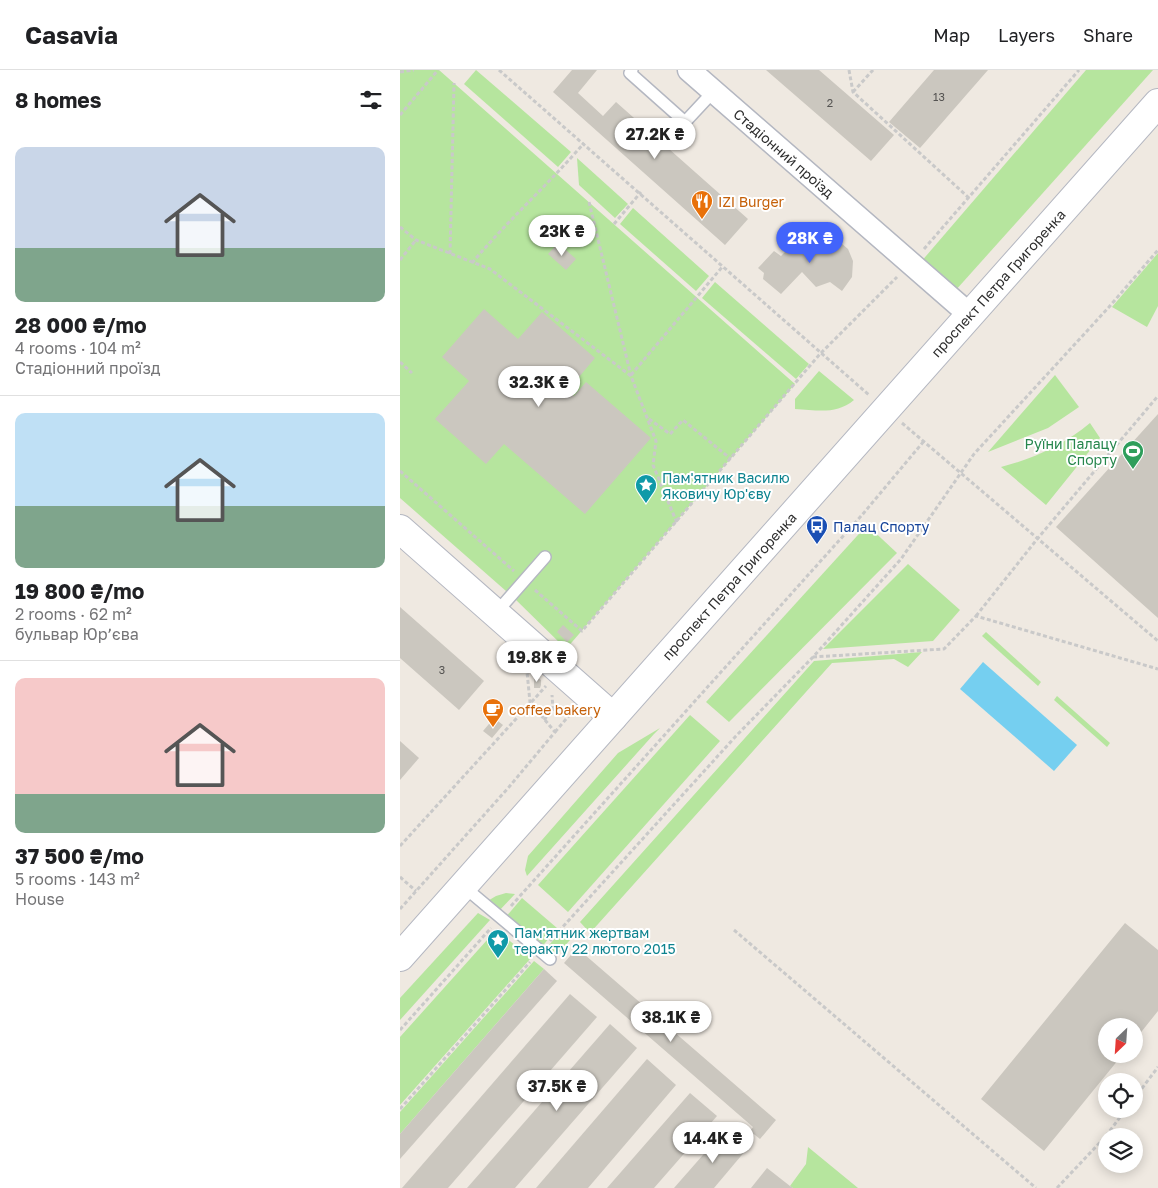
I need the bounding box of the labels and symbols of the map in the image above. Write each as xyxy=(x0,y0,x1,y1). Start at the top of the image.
house number: 13 xyxy=(933,90,945,103)
house number: 2 xyxy=(827,96,833,109)
street label: Стадіонний проїзд xyxy=(730,105,838,202)
pin: 27.2K ₴ xyxy=(609,118,701,160)
restaurant icon: IZI Burger xyxy=(690,189,714,220)
place label: IZI Burger xyxy=(718,193,785,210)
street label: проспект Петра Григоренка xyxy=(927,206,1069,360)
pin: 23K ₴ xyxy=(527,214,597,257)
pin: 28K ₴ xyxy=(775,222,845,264)
pin: 32.3K ₴ xyxy=(493,366,585,408)
place label: Руїни Палацу Спорту xyxy=(1024,435,1117,468)
sports icon: Руїни Палацу Спорту xyxy=(1121,439,1145,470)
place label: Пам'ятник Василю Яковичу Юр'єву xyxy=(662,469,790,502)
place icon: Пам'ятник Василю Яковичу Юр'єву xyxy=(634,473,658,504)
street label: проспект Петра Григоренка xyxy=(658,509,800,663)
bus stop icon: Палац Спорту xyxy=(805,514,829,545)
place label: Палац Спорту xyxy=(833,518,930,535)
pin: 19.8K ₴ xyxy=(491,640,583,683)
house number: 3 xyxy=(439,663,445,676)
cafe icon: coffee bakery xyxy=(481,697,505,728)
place label: coffee bakery xyxy=(509,701,601,718)
place label: Пам'ятник жертвам теракту 22 лютого 2015 xyxy=(514,924,676,957)
place icon: Пам'ятник жертвам теракту 22 лютого 2015 xyxy=(486,928,510,959)
pin: 38.1K ₴ xyxy=(625,1000,717,1043)
north arrow xyxy=(1098,1018,1142,1062)
pin: 37.5K ₴ xyxy=(511,1070,603,1112)
pin: 14.4K ₴ xyxy=(667,1122,759,1164)

